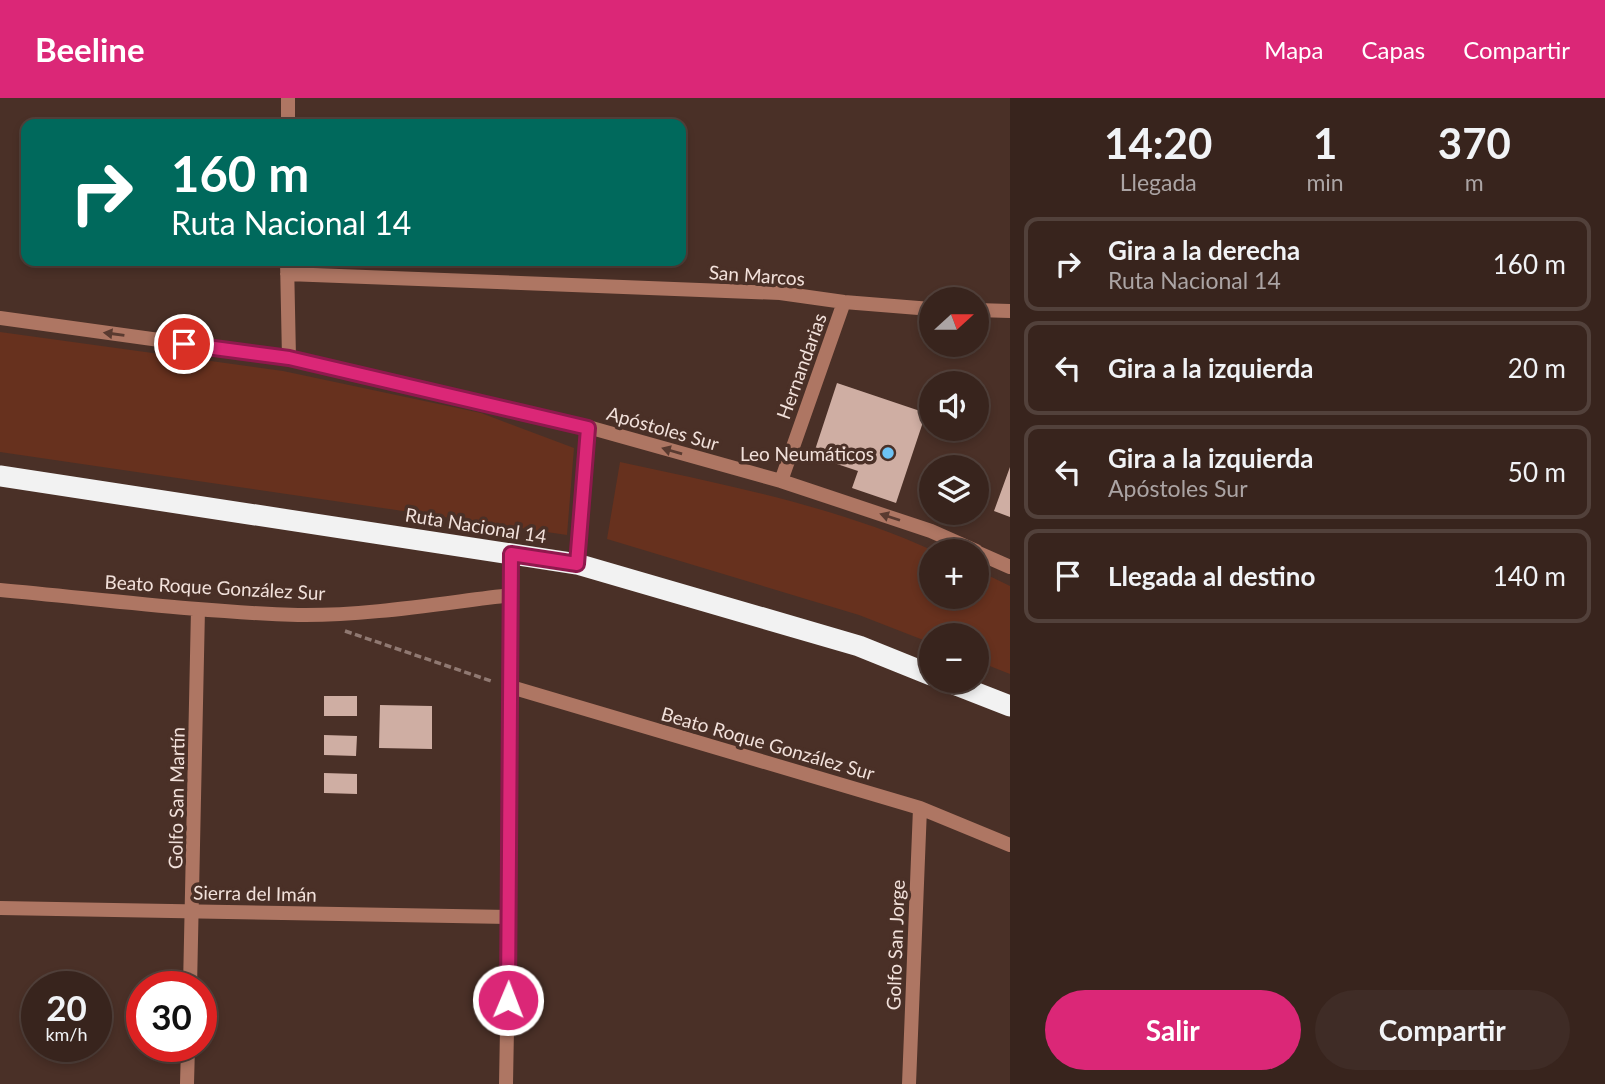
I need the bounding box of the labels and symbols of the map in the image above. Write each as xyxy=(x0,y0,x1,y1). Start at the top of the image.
street label: San Marcos xyxy=(708,260,806,290)
north arrow xyxy=(919,287,989,357)
street label: Hernandarias xyxy=(771,310,831,422)
pin xyxy=(154,314,214,374)
one-way arrow xyxy=(103,328,125,339)
street label: Apóstoles Sur xyxy=(604,401,722,455)
place label: Leo Neumáticos xyxy=(740,442,874,465)
one-way arrow xyxy=(661,445,683,456)
marker: Leo Neumáticos xyxy=(880,445,896,461)
street label: Ruta Nacional 14 xyxy=(404,502,548,548)
one-way arrow xyxy=(879,511,900,522)
street label: Beato Roque González Sur xyxy=(104,570,326,604)
street label: Beato Roque González Sur xyxy=(659,702,877,785)
street label: Golfo San Martín xyxy=(163,727,189,869)
street label: Golfo San Jorge xyxy=(881,879,909,1011)
street label: Sierra del Imán xyxy=(193,880,317,906)
position arrow xyxy=(471,963,545,1037)
speed limit sign: 30 xyxy=(126,971,217,1062)

